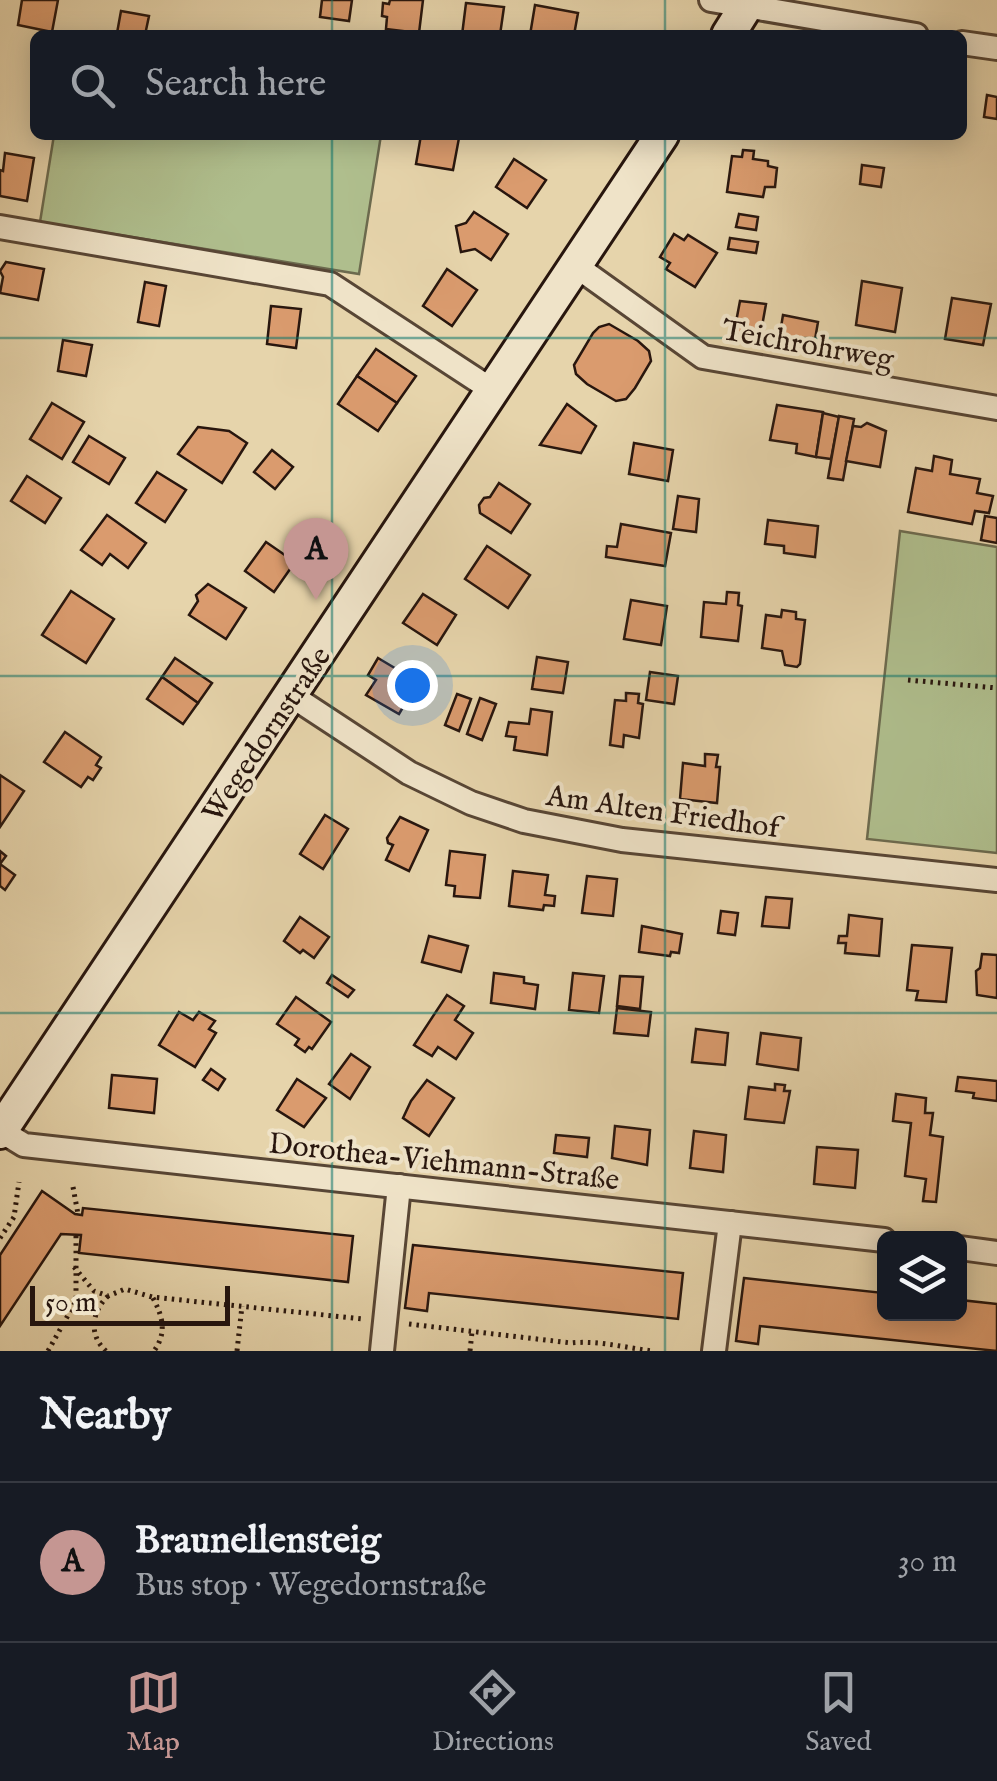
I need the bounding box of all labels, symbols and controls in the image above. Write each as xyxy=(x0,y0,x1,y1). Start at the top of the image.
search box xyxy=(30,30,967,140)
icon: search xyxy=(65,58,120,113)
text: Search here xyxy=(145,61,326,109)
street label: Teichrohrweg xyxy=(719,312,897,380)
pin: A xyxy=(284,518,348,600)
street label: Wegedornstraße xyxy=(195,640,340,830)
your location xyxy=(387,660,438,711)
street label: Am Alten Friedhof xyxy=(543,778,787,849)
street label: Dorothea-Viehmann-Straße xyxy=(267,1126,621,1200)
map controls xyxy=(877,1231,967,1321)
button: layers xyxy=(877,1231,967,1321)
scale bar xyxy=(30,1281,230,1326)
text: 50 m xyxy=(45,1286,97,1321)
text: Nearby xyxy=(40,1390,171,1443)
text: Braunellensteig xyxy=(135,1518,381,1566)
text: A xyxy=(62,1542,83,1583)
text: 30 m xyxy=(898,1542,957,1583)
text: Bus stop · Wegedornstraße xyxy=(135,1566,486,1607)
tab: Map xyxy=(126,1665,181,1760)
tab: Directions xyxy=(432,1665,554,1760)
tab: Saved xyxy=(805,1665,871,1760)

